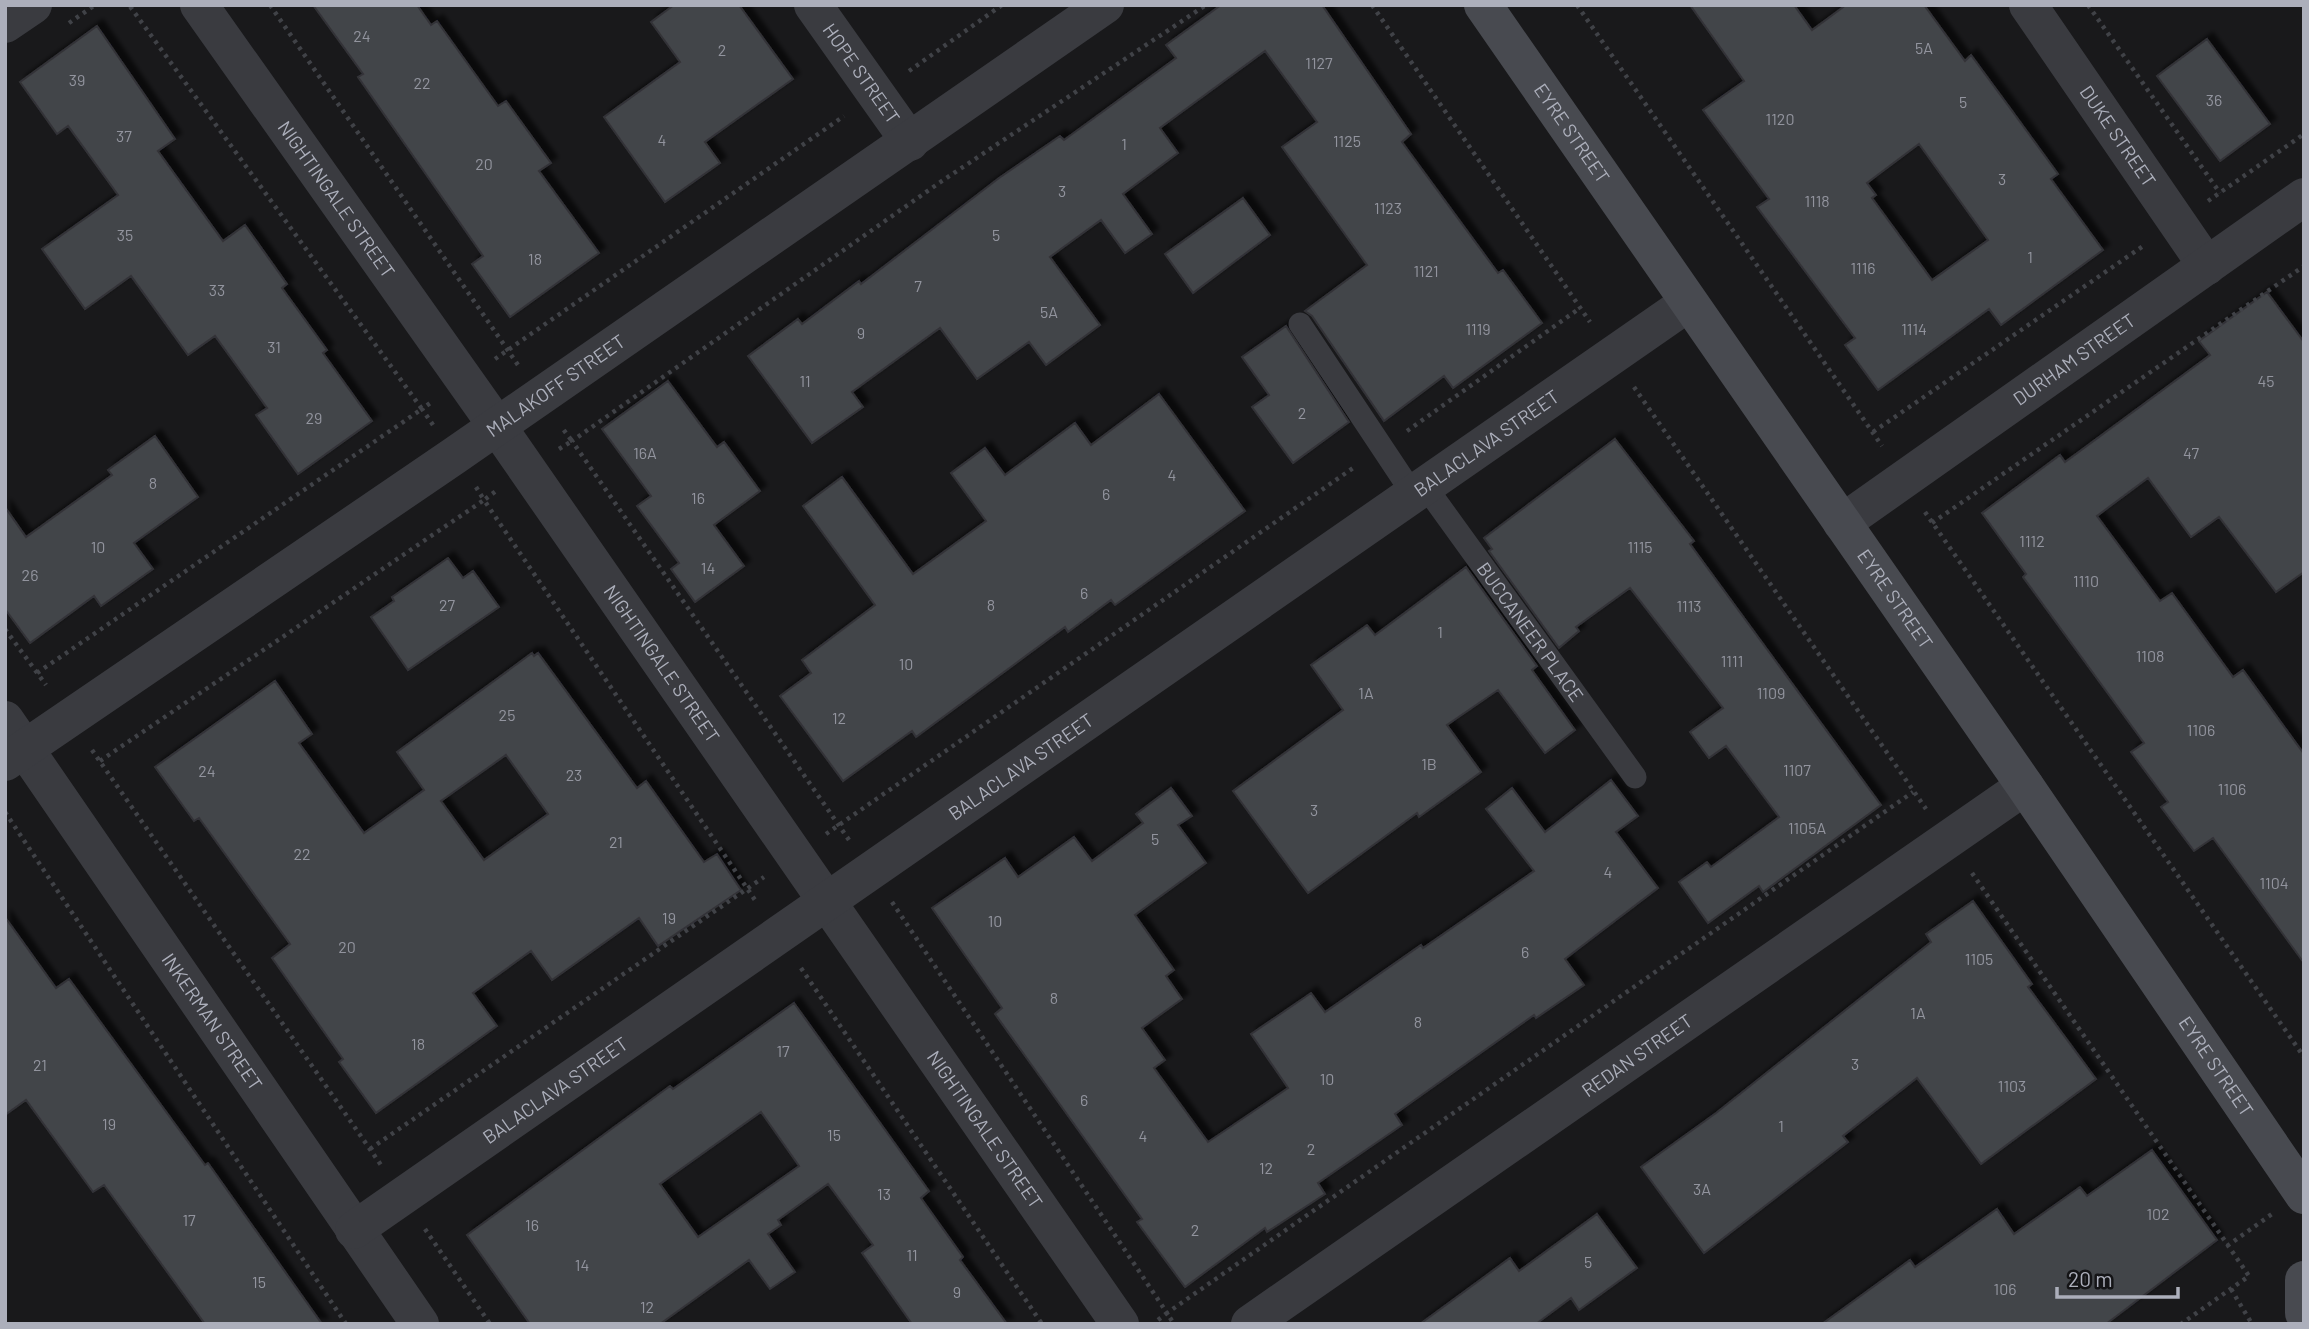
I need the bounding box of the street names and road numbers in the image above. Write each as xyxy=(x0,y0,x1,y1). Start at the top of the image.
street label: HOPE STREET xyxy=(819,19,905,128)
street label: EYRE STREET xyxy=(1530,79,1615,187)
street label: DUKE STREET xyxy=(2076,81,2161,191)
street label: NIGHTINGALE STREET xyxy=(274,116,400,282)
street label: DURHAM STREET xyxy=(2008,308,2139,410)
street label: MALAKOFF STREET xyxy=(481,329,629,441)
street label: BALACLAVA STREET xyxy=(1409,384,1563,501)
street label: EYRE STREET xyxy=(1853,544,1938,653)
street label: BUCCANEER PLACE xyxy=(1473,557,1589,706)
street label: NIGHTINGALE STREET xyxy=(600,580,725,747)
street label: BALACLAVA STREET xyxy=(944,708,1097,825)
street label: INKERMAN STREET xyxy=(158,948,268,1094)
street label: REDAN STREET xyxy=(1577,1009,1696,1101)
street label: EYRE STREET xyxy=(2174,1012,2259,1121)
street label: BALACLAVA STREET xyxy=(478,1031,632,1148)
street label: NIGHTINGALE STREET xyxy=(923,1046,1048,1212)

